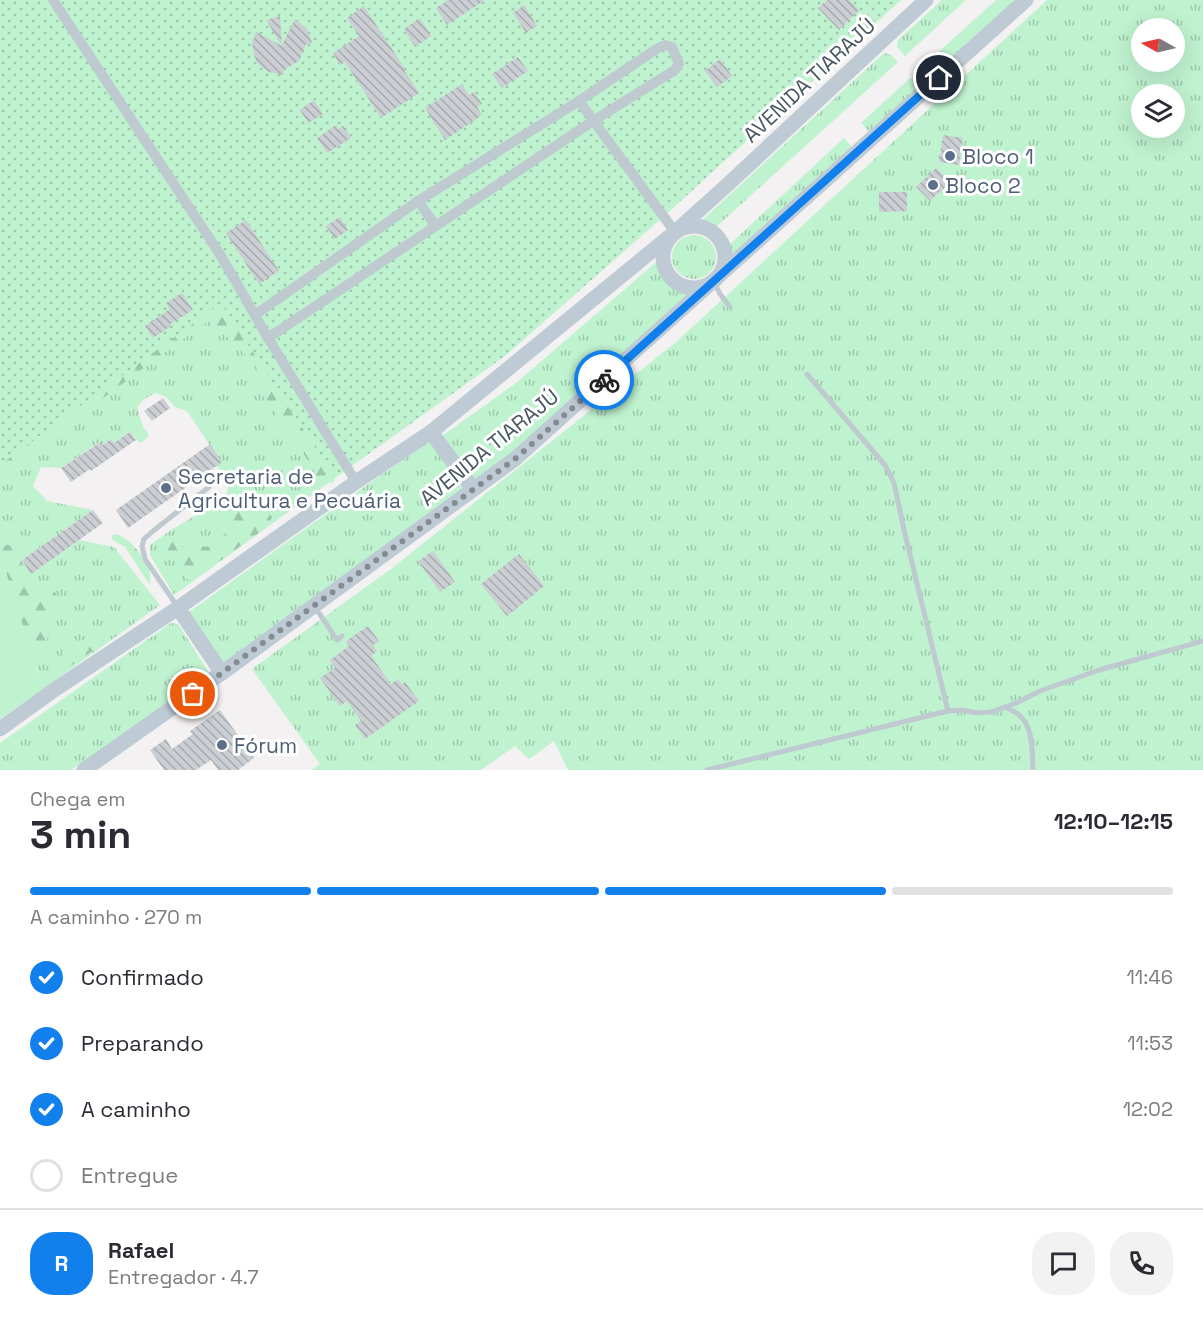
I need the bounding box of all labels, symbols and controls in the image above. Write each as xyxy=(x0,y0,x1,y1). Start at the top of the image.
street label: AVENIDA TIARAJÚ xyxy=(737,12,881,148)
north arrow xyxy=(1131,18,1185,72)
map controls xyxy=(1131,18,1185,138)
pin xyxy=(913,52,964,103)
icon: home xyxy=(922,61,955,94)
button: layers xyxy=(1131,84,1185,138)
place label: Bloco 1 xyxy=(962,143,1034,170)
marker: Bloco 1 xyxy=(943,149,957,163)
place label: Bloco 2 xyxy=(945,172,1021,199)
marker: Bloco 2 xyxy=(926,178,940,192)
courier xyxy=(574,350,634,410)
icon: bike xyxy=(588,364,621,397)
street label: AVENIDA TIARAJÚ xyxy=(414,383,564,511)
place label: Secretaria de Agricultura e Pecuária xyxy=(178,463,401,514)
marker: Secretaria de Agricultura e Pecuária xyxy=(159,481,173,495)
pin xyxy=(167,668,218,719)
icon: bag xyxy=(176,677,209,710)
place label: Fórum xyxy=(234,732,297,759)
marker: Fórum xyxy=(215,738,229,752)
text: Chega em xyxy=(30,786,125,812)
text: 12:10–12:15 xyxy=(1054,807,1173,835)
text: 3 min xyxy=(30,810,131,859)
text: A caminho · 270 m xyxy=(30,904,202,930)
icon: check xyxy=(30,961,63,994)
text: Confirmado xyxy=(81,963,204,991)
text: 11:46 xyxy=(1126,964,1173,990)
icon: check xyxy=(30,1027,63,1060)
text: Preparando xyxy=(81,1029,204,1057)
text: 11:53 xyxy=(1127,1030,1173,1056)
icon: check xyxy=(30,1093,63,1126)
text: A caminho xyxy=(81,1095,191,1123)
text: 12:02 xyxy=(1123,1096,1173,1122)
text: Entregue xyxy=(81,1161,178,1189)
button: chat xyxy=(1032,1232,1095,1295)
button: phone xyxy=(1110,1232,1173,1295)
text: Rafael xyxy=(108,1236,174,1264)
text: R xyxy=(55,1249,68,1277)
text: Entregador · 4.7 xyxy=(108,1264,258,1290)

